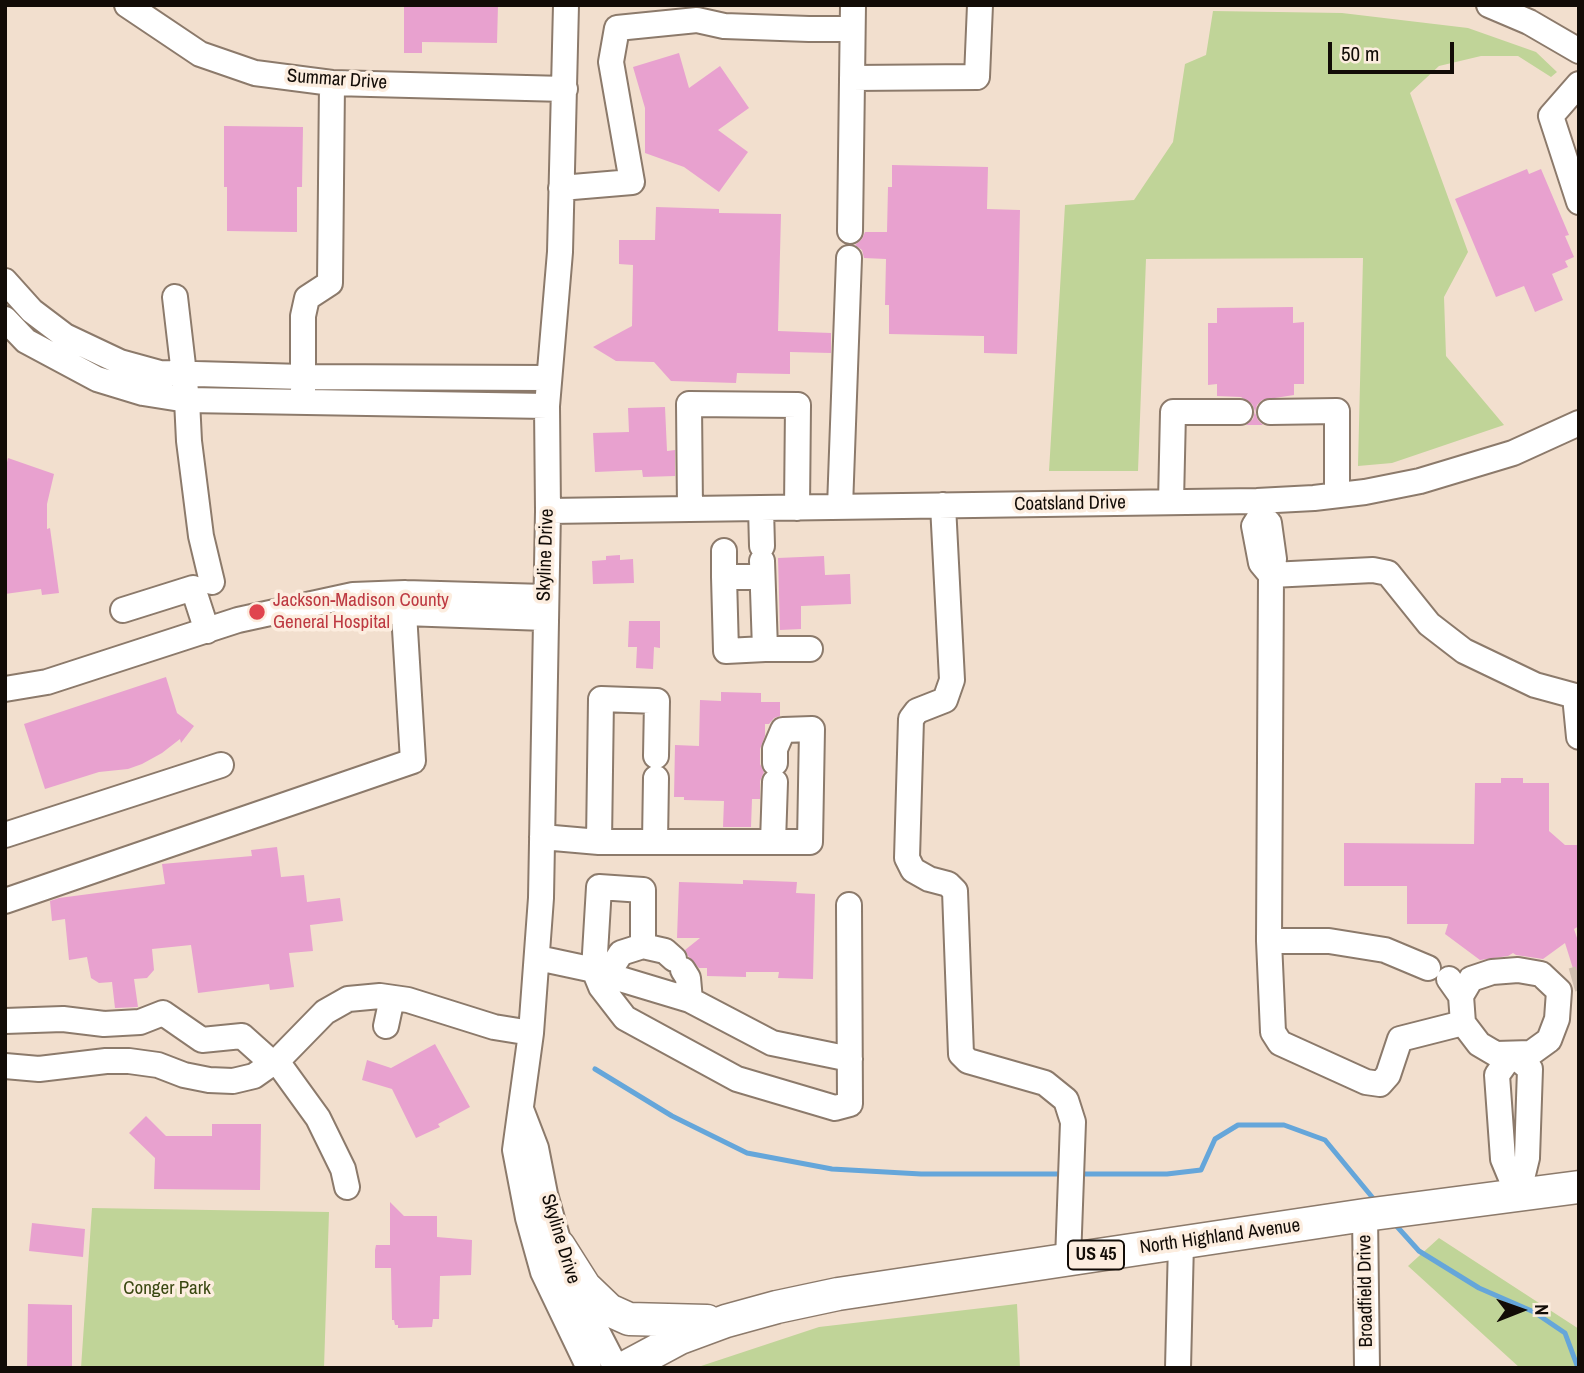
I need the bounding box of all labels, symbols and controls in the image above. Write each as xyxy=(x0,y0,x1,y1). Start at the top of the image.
scale bar xyxy=(1332,28,1458,72)
text: 50 m xyxy=(1341,39,1379,68)
street label: Summar Drive xyxy=(286,65,388,95)
street label: Coatsland Drive xyxy=(1014,492,1126,516)
street label: Skyline Drive xyxy=(533,508,559,602)
place label: Jackson-Madison County General Hospital xyxy=(273,590,449,634)
marker: Jackson-Madison County General Hospital xyxy=(247,602,267,622)
street label: Skyline Drive xyxy=(536,1191,584,1287)
street label: North Highland Avenue xyxy=(1138,1214,1302,1260)
street label: Broadfield Drive xyxy=(1354,1235,1378,1347)
road number: US 45 xyxy=(1068,1240,1124,1270)
north arrow xyxy=(1486,1275,1556,1345)
park label: Conger Park xyxy=(123,1278,211,1300)
text: N xyxy=(1529,1304,1555,1315)

